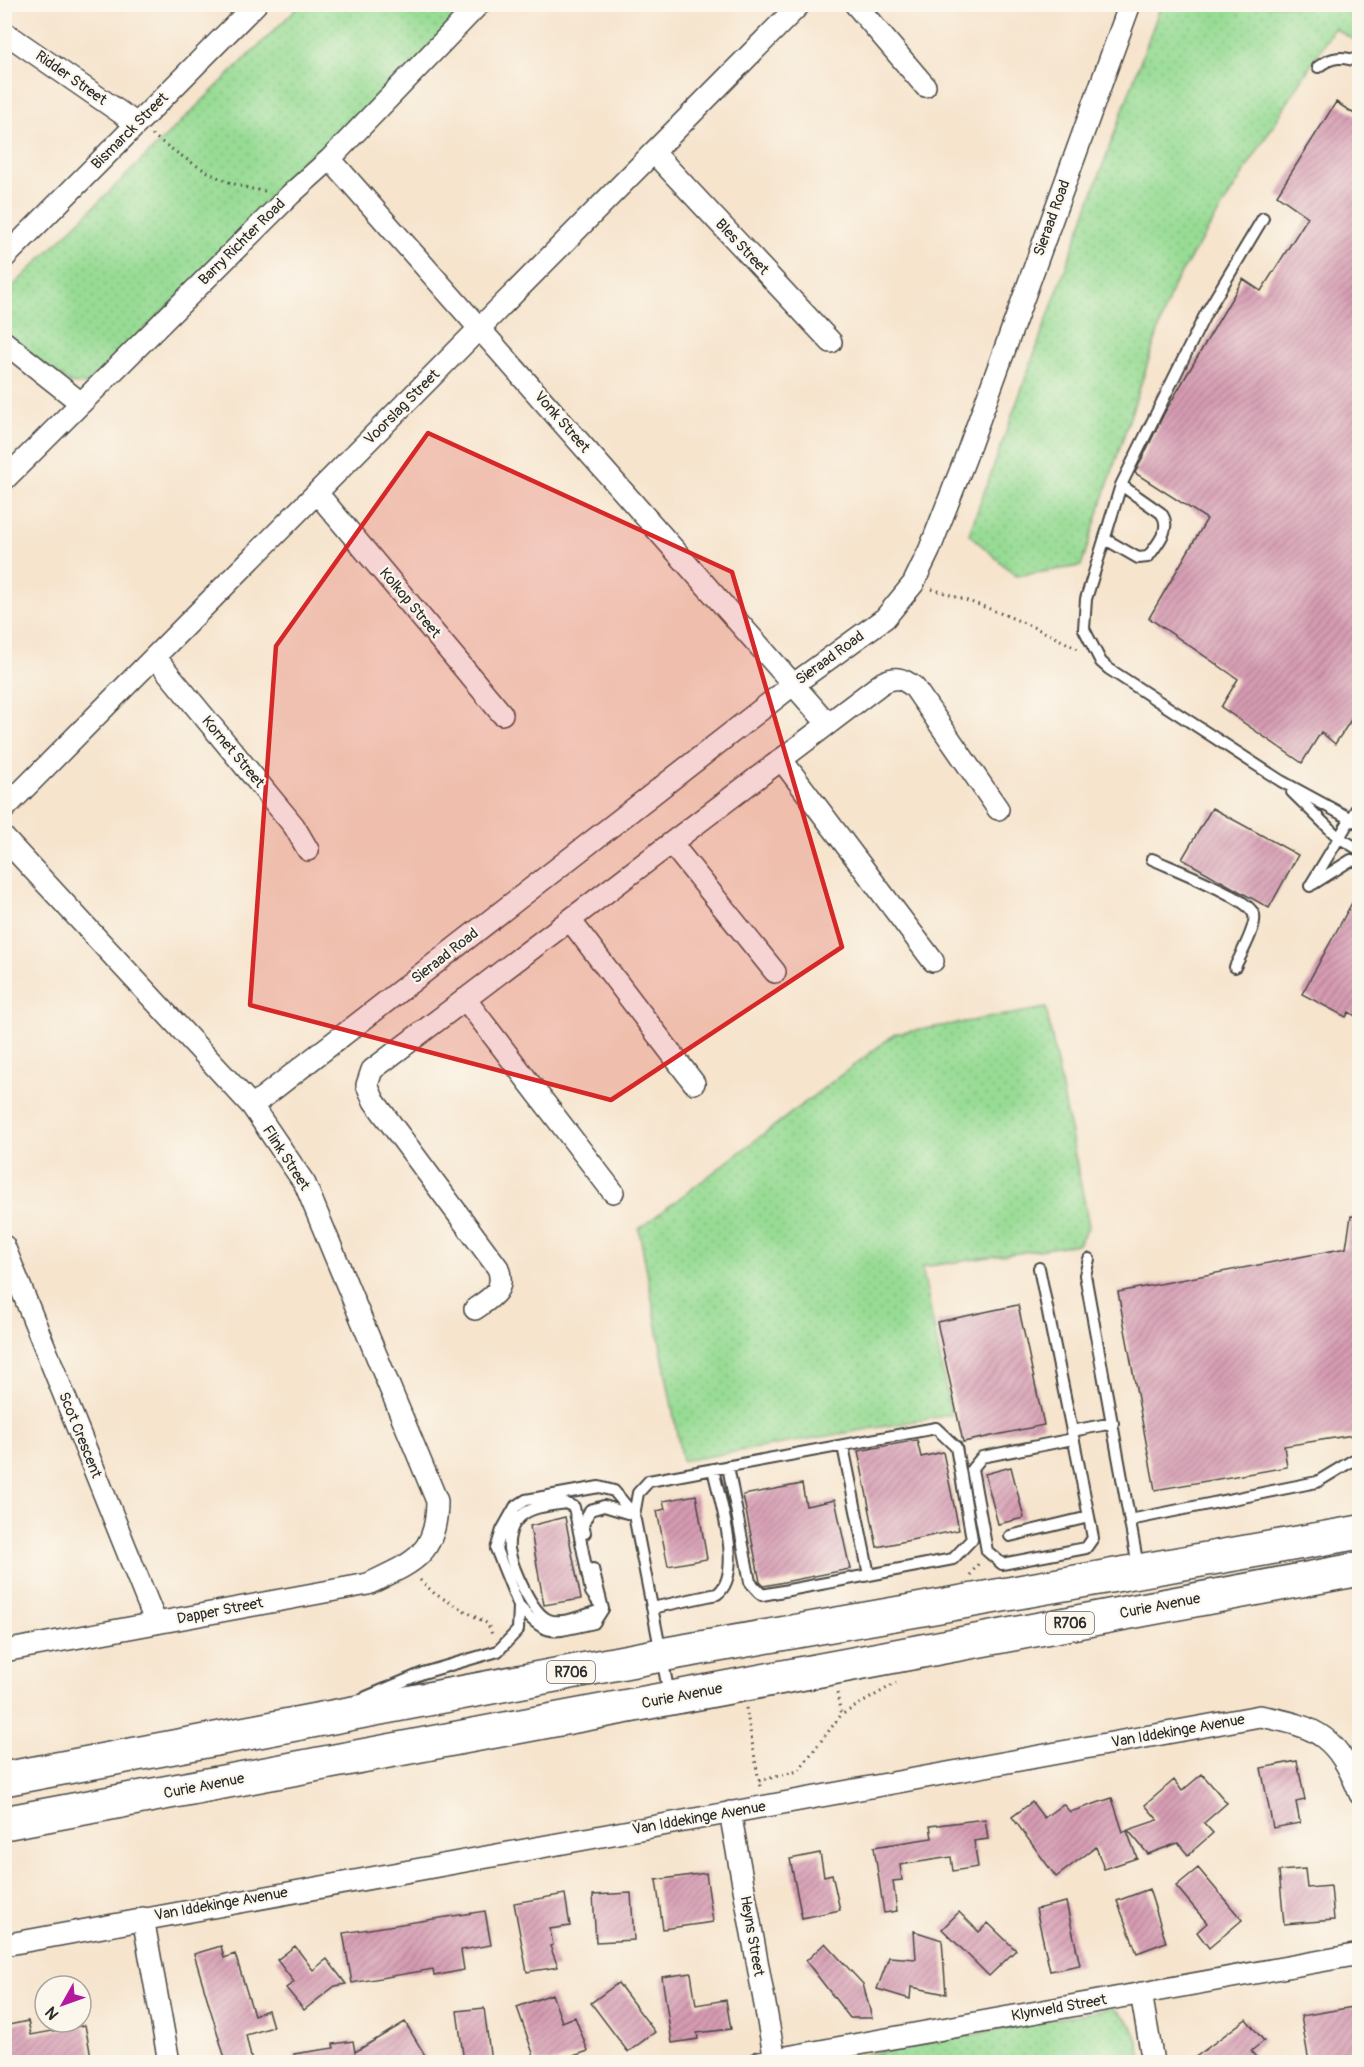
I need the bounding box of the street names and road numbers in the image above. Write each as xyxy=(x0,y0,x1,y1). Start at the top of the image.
street label: Ridder Street xyxy=(32,46,111,110)
street label: Bismarck Street xyxy=(87,88,173,174)
street label: Sieraad Road xyxy=(1029,177,1075,259)
street label: Barry Richter Road xyxy=(195,195,289,289)
street label: Bles Street xyxy=(711,215,773,280)
street label: Voorslag Street xyxy=(360,365,444,449)
street label: Vonk Street xyxy=(530,387,595,457)
street label: Kolkop Street xyxy=(375,564,446,643)
street label: Sieraad Road xyxy=(792,627,868,689)
street label: Kornet Street xyxy=(197,712,269,793)
street label: Sieraad Road xyxy=(408,924,482,988)
street label: Flink Street xyxy=(258,1122,315,1195)
street label: Scot Crescent xyxy=(54,1389,106,1482)
street label: Curie Avenue xyxy=(1118,1589,1202,1623)
street label: Dapper Street xyxy=(175,1593,266,1629)
road number: R706 xyxy=(1046,1612,1094,1634)
road number: R706 xyxy=(547,1661,595,1683)
street label: Curie Avenue xyxy=(640,1679,724,1713)
street label: Van Iddekinge Avenue xyxy=(1110,1710,1247,1752)
street label: Curie Avenue xyxy=(162,1769,246,1803)
street label: Van Iddekinge Avenue xyxy=(631,1797,768,1839)
street label: Van Iddekinge Avenue xyxy=(153,1883,290,1925)
street label: Heyns Street xyxy=(736,1894,769,1979)
street label: Klynveld Street xyxy=(1010,1990,1109,2026)

